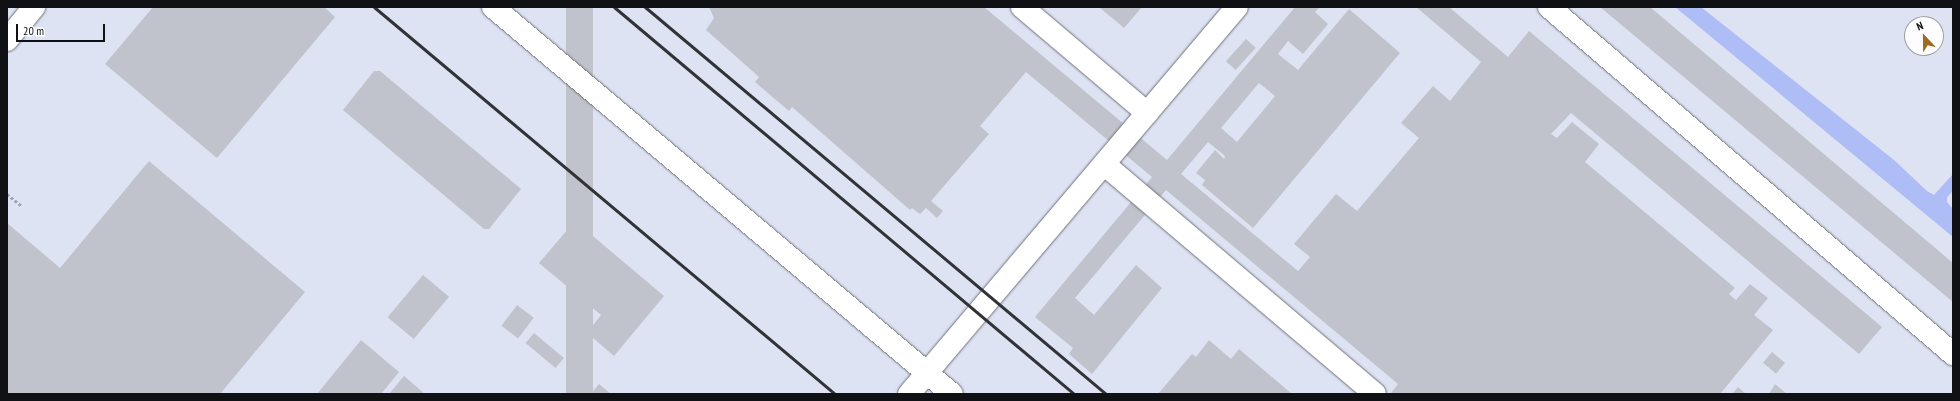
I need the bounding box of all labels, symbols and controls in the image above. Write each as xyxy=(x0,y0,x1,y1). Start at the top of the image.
scale bar xyxy=(18,16,107,42)
north arrow xyxy=(1904,16,1944,56)
text: N xyxy=(1914,18,1925,33)
text: 20 m xyxy=(23,23,44,38)

